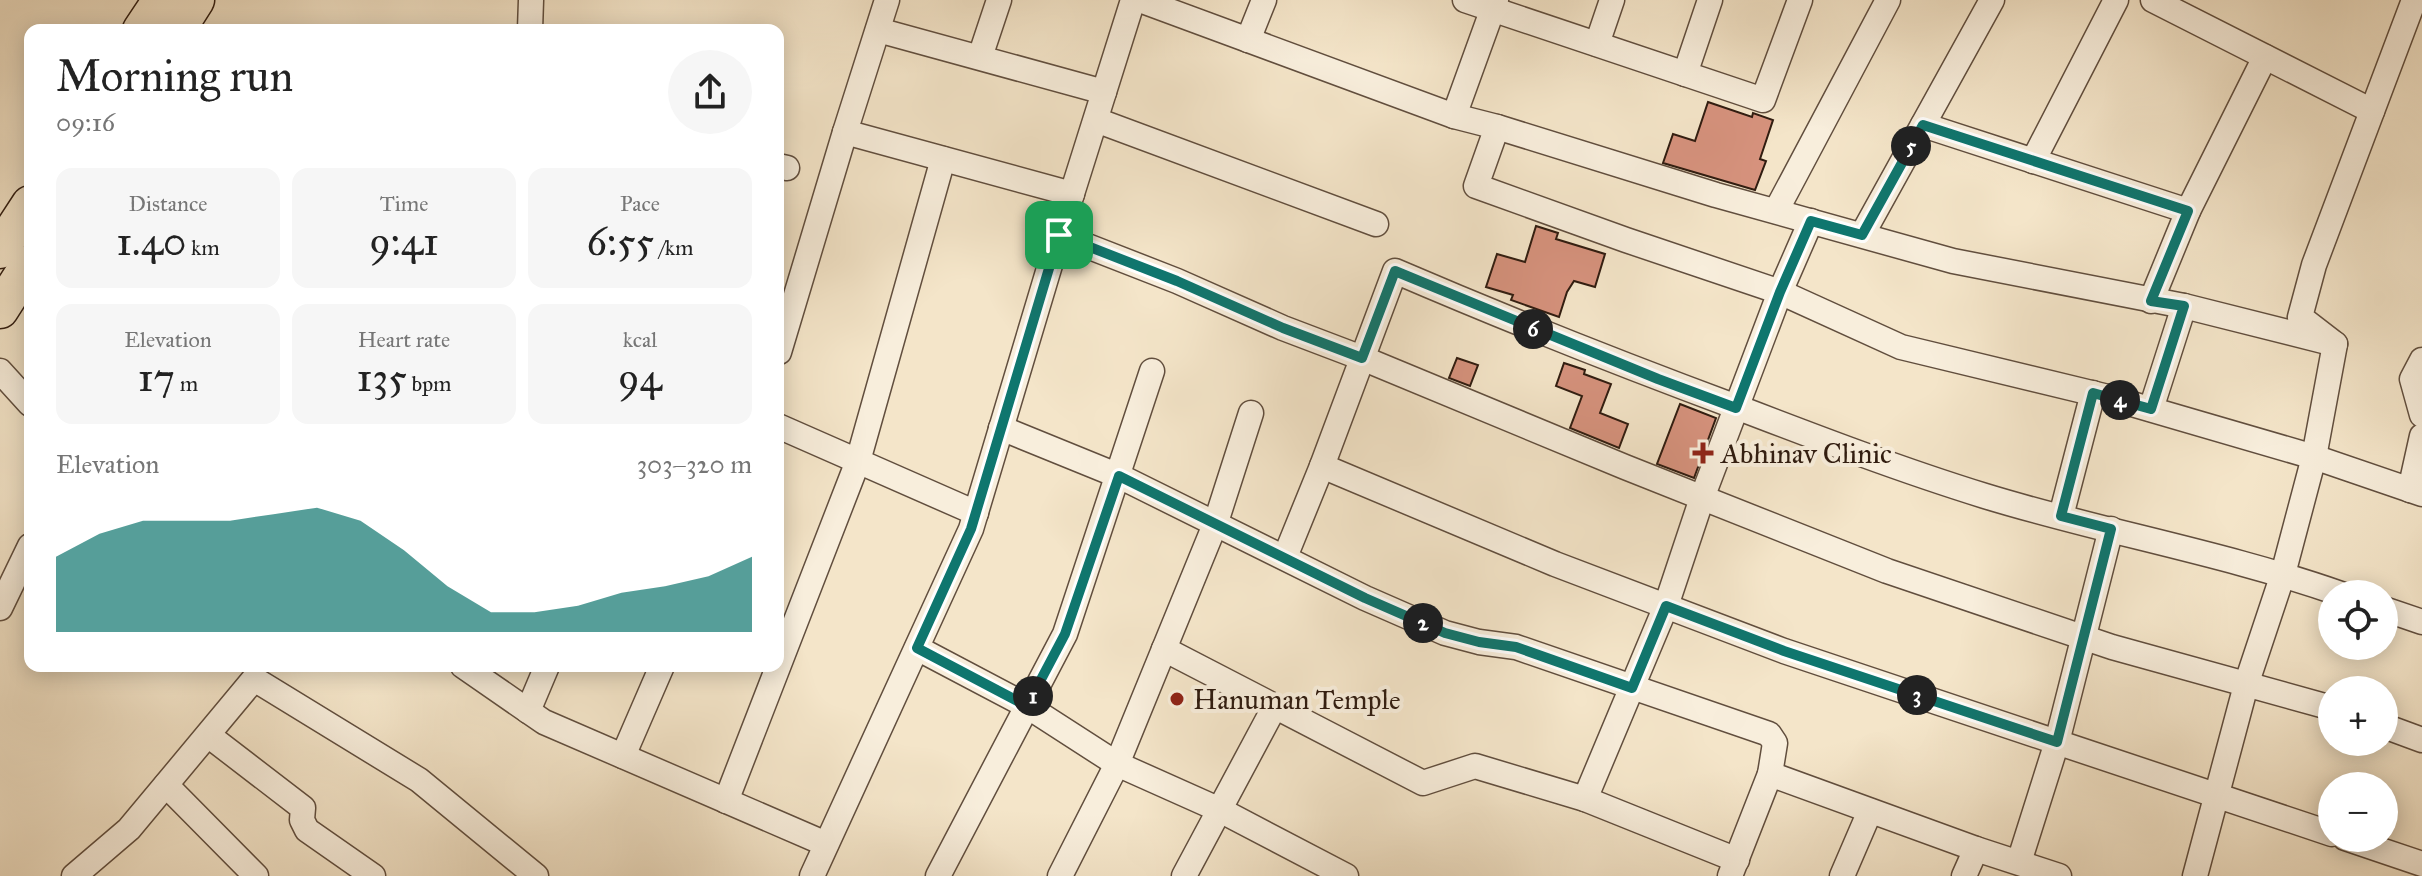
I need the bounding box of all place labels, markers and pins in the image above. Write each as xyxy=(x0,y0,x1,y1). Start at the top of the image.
pin: 5 xyxy=(1891,126,1931,166)
pin xyxy=(1025,201,1093,269)
pin: 6 xyxy=(1513,309,1553,349)
pin: 4 xyxy=(2100,380,2140,420)
place label: Abhinav Clinic xyxy=(1720,436,1892,471)
marker: Abhinav Clinic xyxy=(1692,442,1714,464)
pin: 2 xyxy=(1403,603,1443,643)
pin: 3 xyxy=(1897,675,1937,715)
pin: 1 xyxy=(1013,676,1053,716)
place label: Hanuman Temple xyxy=(1193,682,1401,717)
marker: Hanuman Temple xyxy=(1168,690,1186,708)

